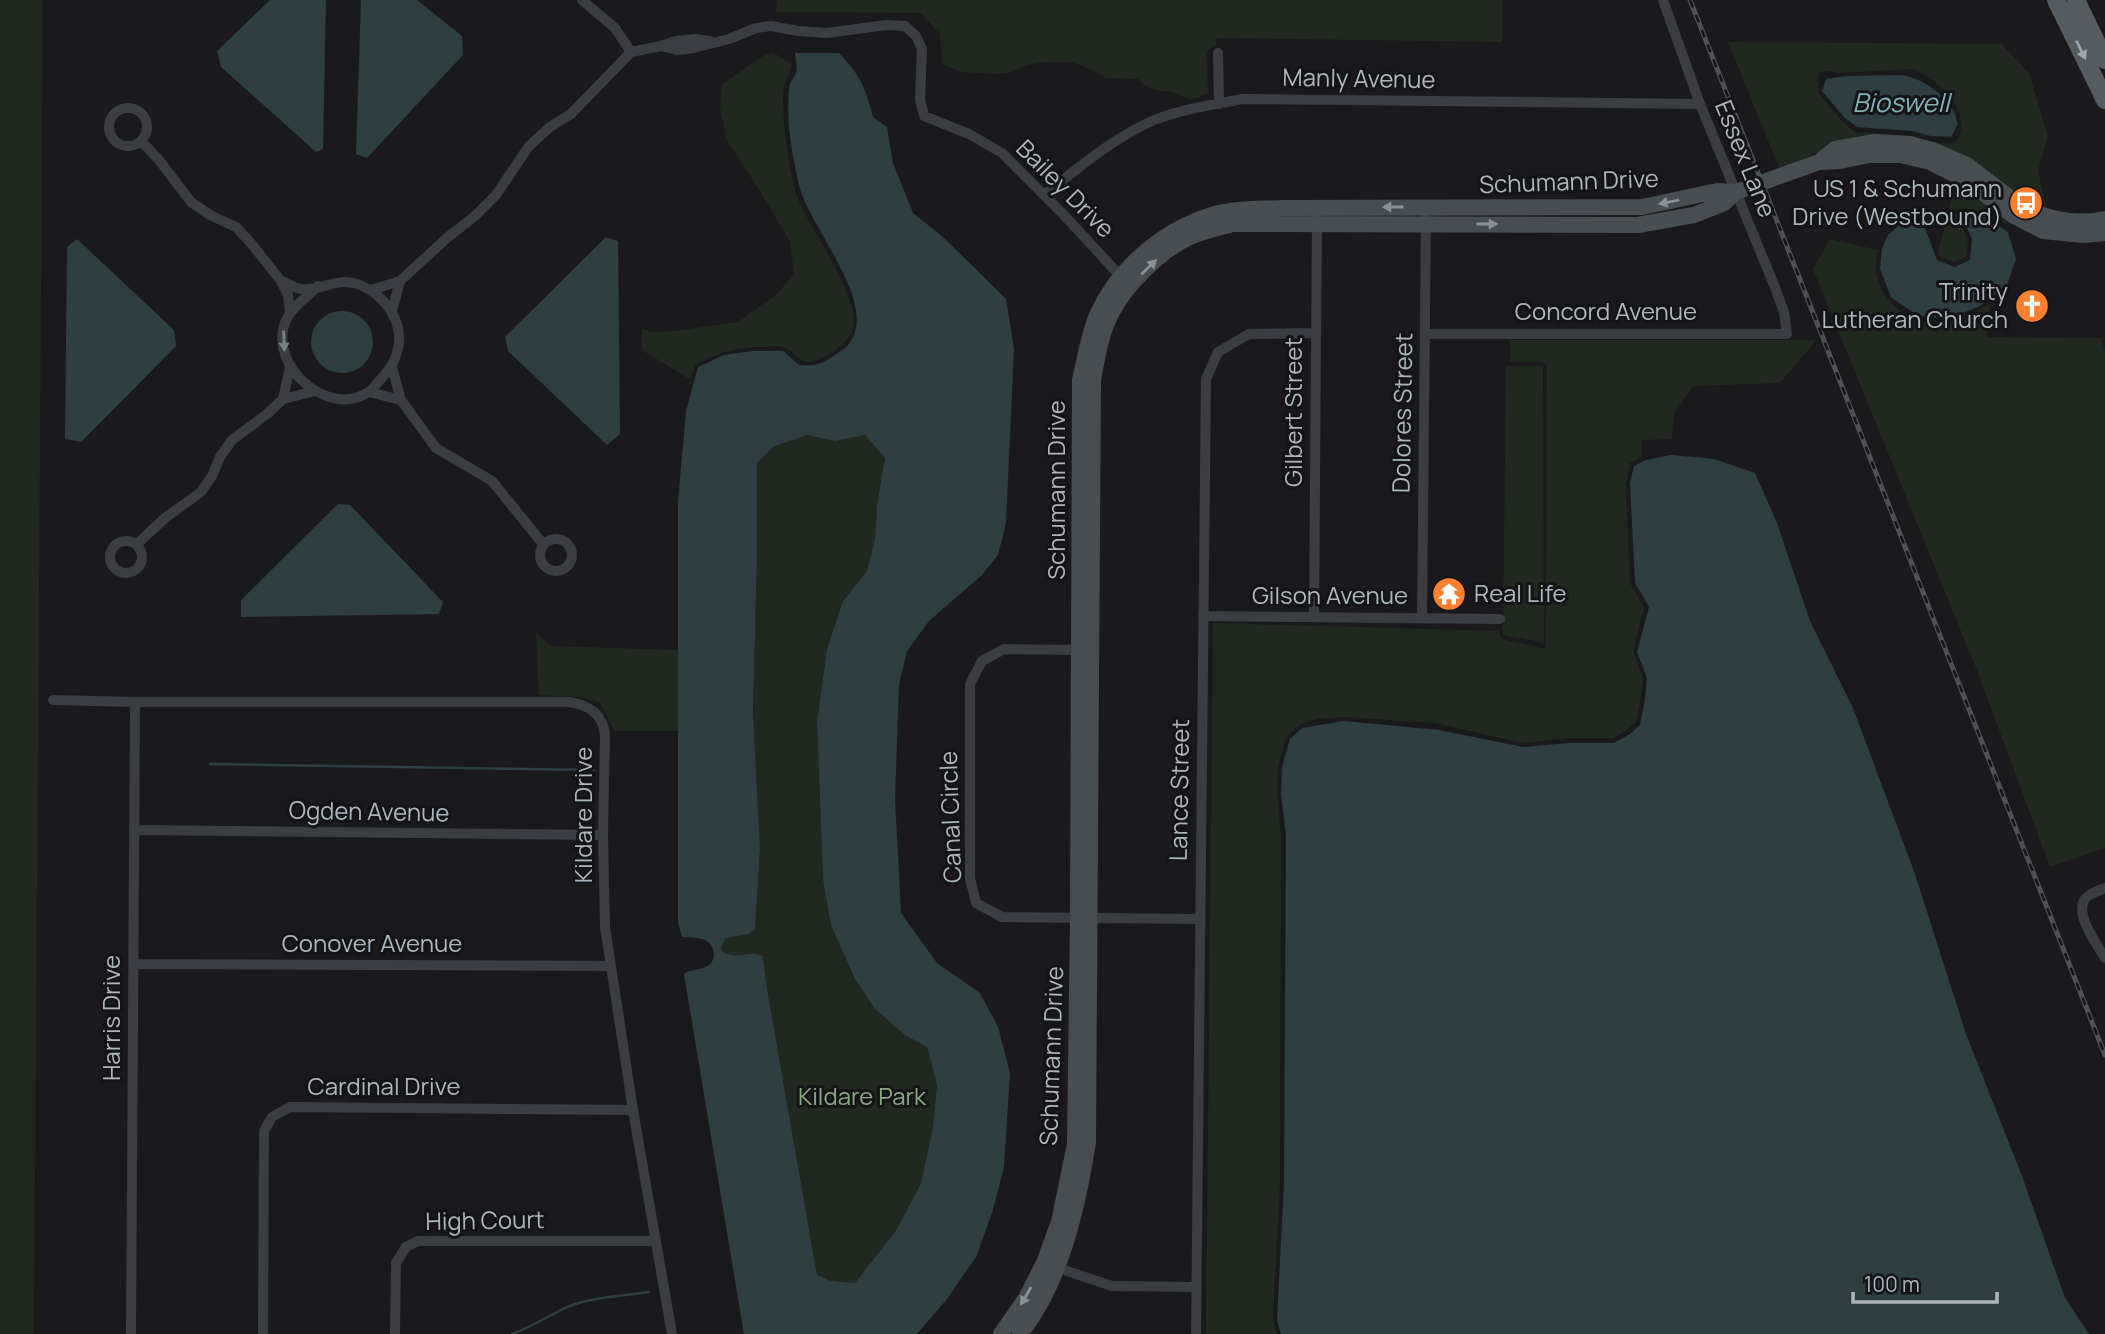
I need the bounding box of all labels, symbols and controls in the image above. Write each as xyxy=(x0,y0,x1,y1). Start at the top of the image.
one-way arrow xyxy=(2075,40,2086,60)
street label: Manly Avenue xyxy=(1282,60,1436,95)
water label: Bioswell xyxy=(1852,84,1953,120)
street label: Essex Lane xyxy=(1708,95,1785,222)
street label: Bailey Drive xyxy=(1010,132,1122,244)
street label: Schumann Drive xyxy=(1479,161,1659,200)
place label: US 1 & Schumann Drive (Westbound) xyxy=(1792,171,2002,232)
bus stop icon: US 1 & Schumann Drive (Westbound) xyxy=(2007,184,2045,222)
one-way arrow xyxy=(1658,197,1680,208)
one-way arrow xyxy=(1382,202,1404,213)
one-way arrow xyxy=(1476,218,1498,230)
one-way arrow xyxy=(1141,259,1158,276)
place label: Trinity Lutheran Church xyxy=(1821,274,2008,335)
church icon: Trinity Lutheran Church xyxy=(2013,287,2051,325)
street label: Concord Avenue xyxy=(1515,294,1697,327)
one-way arrow xyxy=(278,330,290,352)
street label: Dolores Street xyxy=(1384,332,1419,493)
street label: Gilbert Street xyxy=(1276,337,1309,487)
street label: Schumann Drive xyxy=(1039,400,1072,580)
temple icon: Real Life xyxy=(1430,575,1468,613)
place label: Real Life xyxy=(1474,576,1567,609)
street label: Gilson Avenue xyxy=(1252,578,1408,611)
street label: Lance Street xyxy=(1161,719,1196,861)
street label: Kildare Drive xyxy=(566,747,599,883)
street label: Canal Circle xyxy=(931,750,968,884)
street label: Ogden Avenue xyxy=(288,793,450,828)
street label: Conover Avenue xyxy=(282,926,462,959)
street label: Harris Drive xyxy=(94,955,127,1081)
street label: Schumann Drive xyxy=(1031,966,1070,1146)
street label: Cardinal Drive xyxy=(308,1069,460,1102)
park label: Kildare Park xyxy=(798,1079,927,1112)
street label: High Court xyxy=(425,1202,545,1237)
scale bar xyxy=(1853,1260,1996,1304)
text: 100 m xyxy=(1864,1270,1920,1298)
one-way arrow xyxy=(1020,1286,1033,1305)

